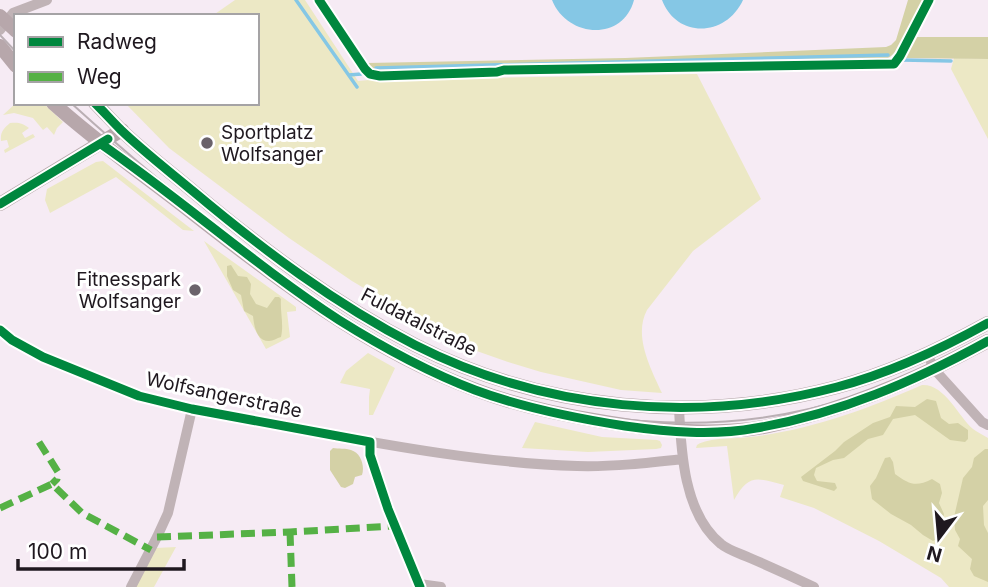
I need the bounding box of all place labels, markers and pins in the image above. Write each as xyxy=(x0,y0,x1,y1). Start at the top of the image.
place label: Sportplatz Wolfsanger xyxy=(221,121,323,166)
marker: Sportplatz Wolfsanger xyxy=(199,135,215,151)
place label: Fitnesspark Wolfsanger xyxy=(76,268,182,313)
marker: Fitnesspark Wolfsanger xyxy=(187,282,203,298)

